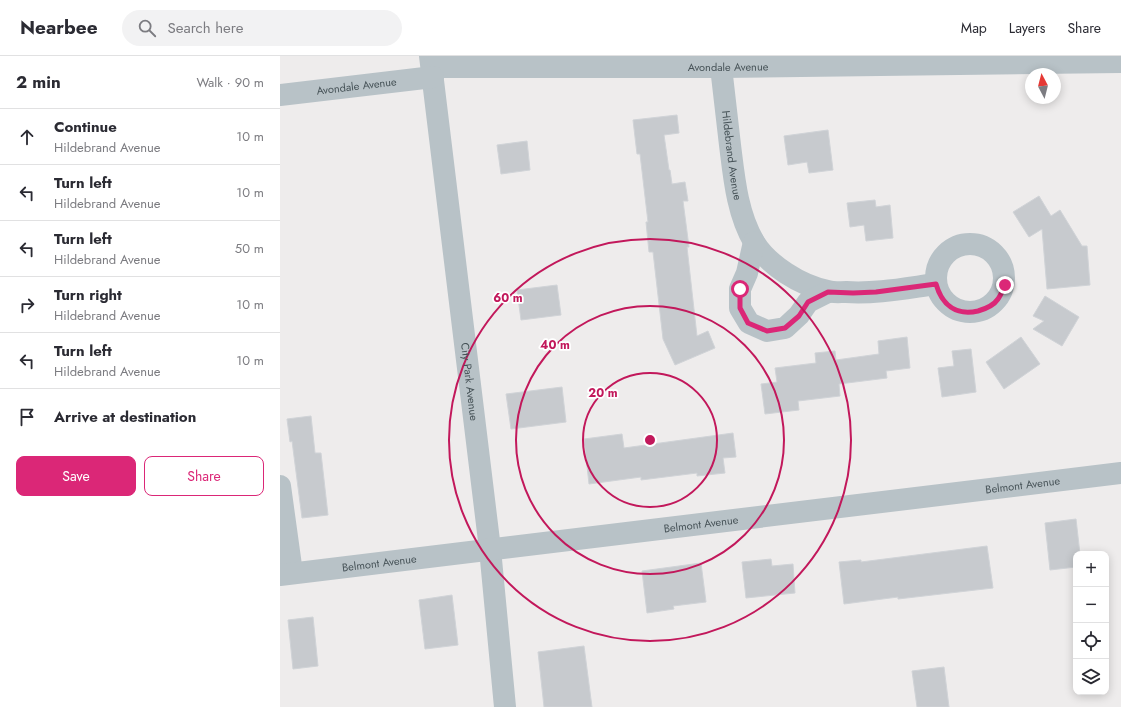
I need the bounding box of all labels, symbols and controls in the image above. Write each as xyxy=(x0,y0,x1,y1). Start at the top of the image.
search box xyxy=(122,10,402,46)
text: Nearbee xyxy=(20,14,98,41)
icon: search xyxy=(136,17,158,39)
text: Search here xyxy=(168,17,243,39)
text: Map xyxy=(961,18,987,38)
text: Layers xyxy=(1009,18,1045,38)
text: Share xyxy=(1067,18,1101,38)
street label: Avondale Avenue xyxy=(688,58,769,75)
north arrow xyxy=(1025,68,1061,104)
text: 2 min xyxy=(16,70,61,94)
text: Walk · 90 m xyxy=(196,73,264,92)
street label: Avondale Avenue xyxy=(316,73,398,99)
street label: Hildebrand Avenue xyxy=(718,110,746,202)
text: Continue xyxy=(54,116,117,138)
icon: ahead xyxy=(16,126,38,148)
text: 10 m xyxy=(236,127,264,146)
text: Hildebrand Avenue xyxy=(54,138,161,157)
text: Turn left xyxy=(54,172,112,194)
icon: left xyxy=(16,182,38,204)
text: 10 m xyxy=(236,183,264,202)
text: Hildebrand Avenue xyxy=(54,194,161,213)
text: Turn left xyxy=(54,228,112,250)
icon: left xyxy=(16,238,38,260)
text: 50 m xyxy=(235,239,264,258)
text: Hildebrand Avenue xyxy=(54,250,161,269)
route end xyxy=(996,276,1014,294)
route start xyxy=(731,280,749,298)
text: Turn right xyxy=(54,284,122,306)
text: 60 m xyxy=(493,289,523,307)
icon: right xyxy=(16,294,38,316)
text: 10 m xyxy=(236,295,264,314)
text: Hildebrand Avenue xyxy=(54,306,161,325)
text: 40 m xyxy=(540,336,570,354)
text: Turn left xyxy=(54,340,112,362)
street label: City Park Avenue xyxy=(457,342,482,422)
icon: left xyxy=(16,350,38,372)
text: 10 m xyxy=(236,351,264,370)
text: Hildebrand Avenue xyxy=(54,362,161,381)
text: 20 m xyxy=(588,384,618,402)
icon: arrive xyxy=(16,406,38,428)
text: Arrive at destination xyxy=(54,406,196,428)
centre of rings xyxy=(643,433,657,447)
button: Save xyxy=(16,456,136,496)
button: Share xyxy=(144,456,264,496)
street label: Belmont Avenue xyxy=(984,472,1061,497)
street label: Belmont Avenue xyxy=(663,511,739,536)
street label: Belmont Avenue xyxy=(341,550,418,575)
map controls xyxy=(1073,551,1109,695)
button: + xyxy=(1073,551,1109,587)
button: − xyxy=(1073,587,1109,623)
button: locate xyxy=(1073,623,1109,659)
button: layers xyxy=(1073,659,1109,695)

